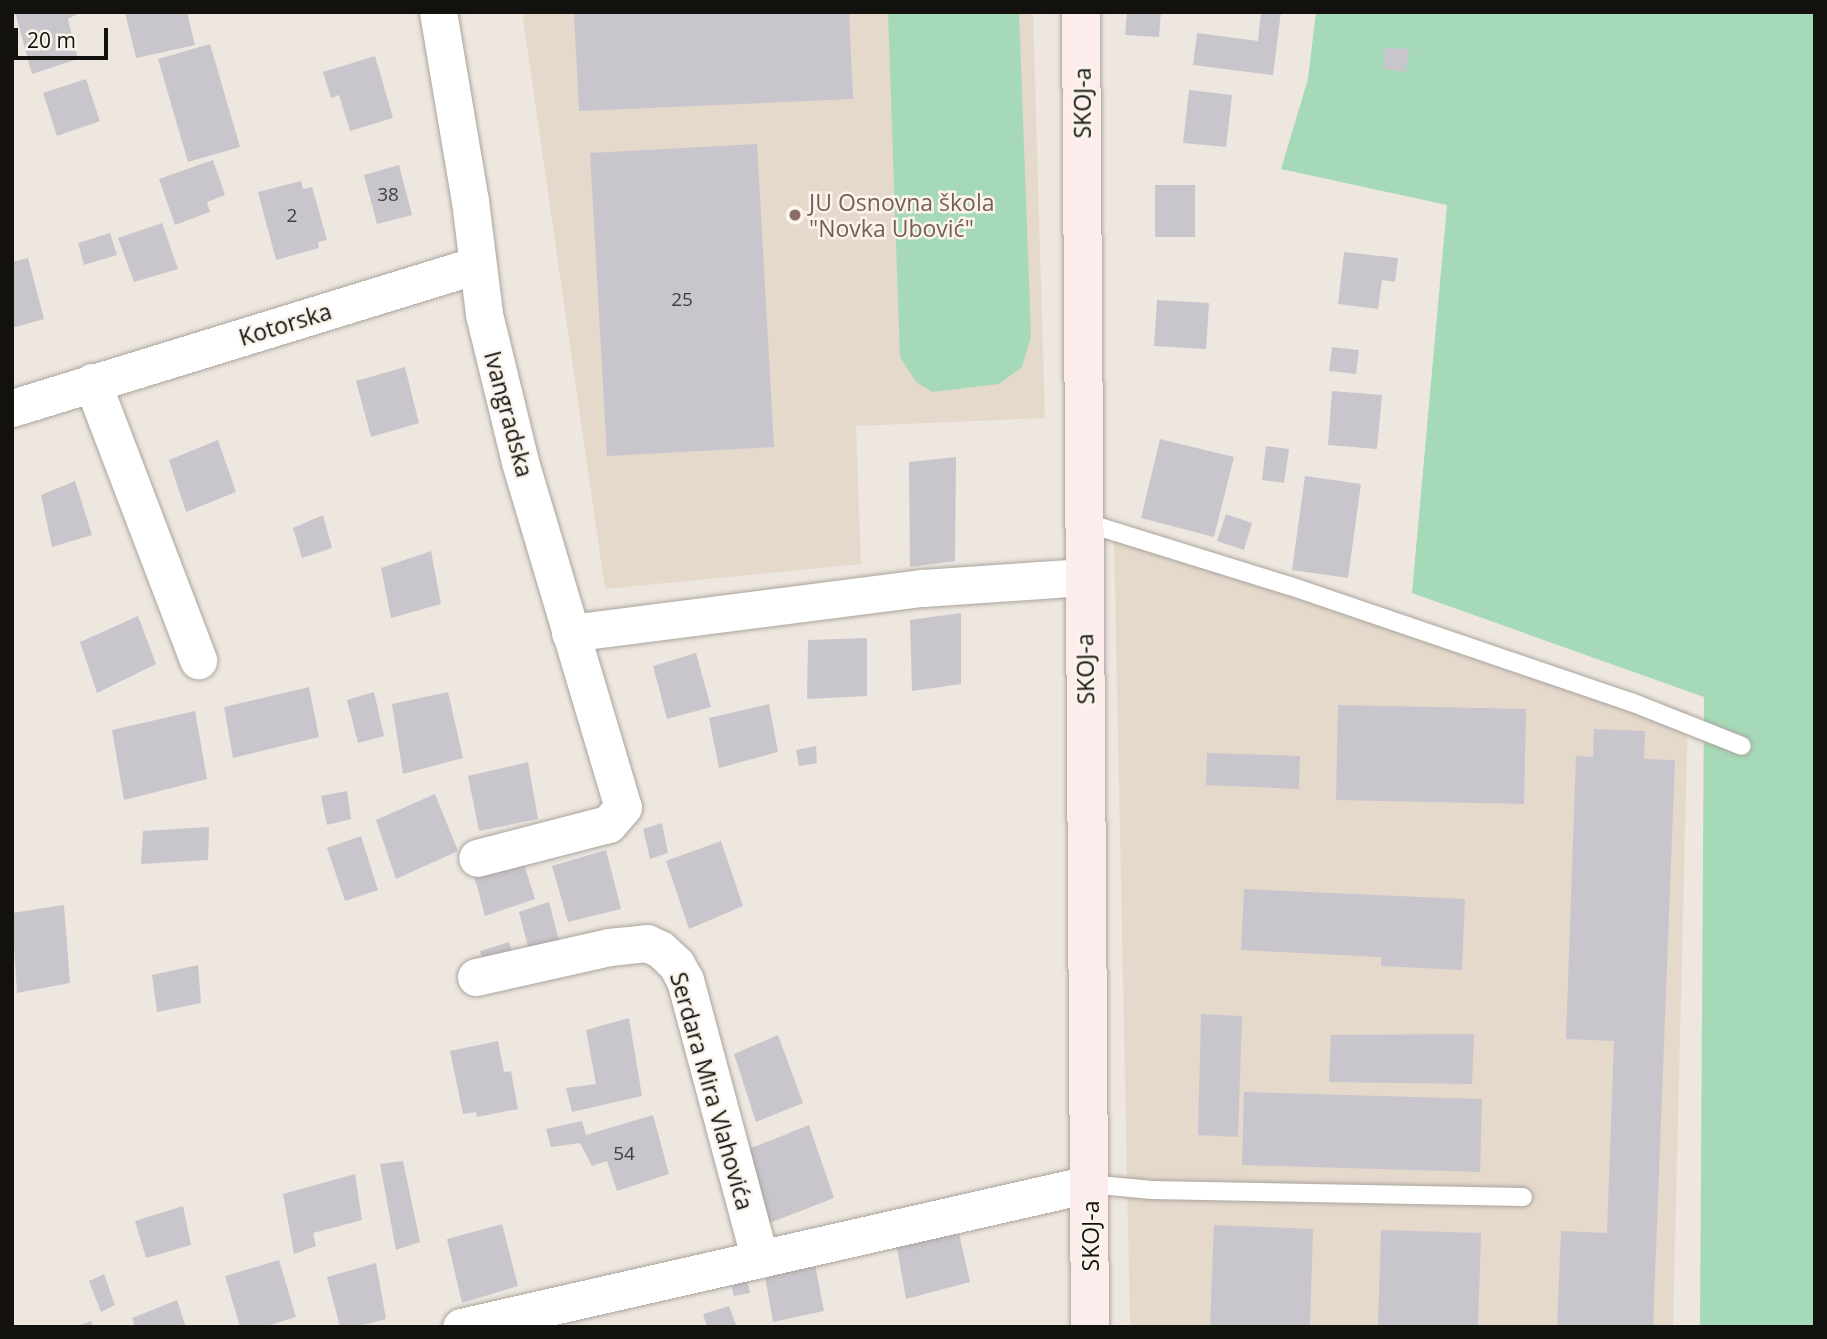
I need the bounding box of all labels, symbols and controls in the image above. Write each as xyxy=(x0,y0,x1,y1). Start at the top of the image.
scale bar xyxy=(18,14,112,58)
text: 20 m xyxy=(27,26,76,54)
street label: SKOJ-a xyxy=(1068,68,1096,138)
house number: 38 xyxy=(377,184,399,206)
place label: JU Osnovna škola "Novka Ubović" xyxy=(809,188,995,242)
house number: 2 xyxy=(287,205,297,227)
marker: JU Osnovna škola "Novka Ubović" xyxy=(787,207,803,223)
house number: 25 xyxy=(671,289,693,311)
street label: Kotorska xyxy=(235,297,335,351)
street label: Ivangradska xyxy=(479,348,539,480)
street label: SKOJ-a xyxy=(1071,633,1099,705)
street label: Serdara Mira Vlahovića xyxy=(665,969,759,1213)
house number: 54 xyxy=(613,1143,635,1165)
street label: SKOJ-a xyxy=(1076,1201,1104,1271)

